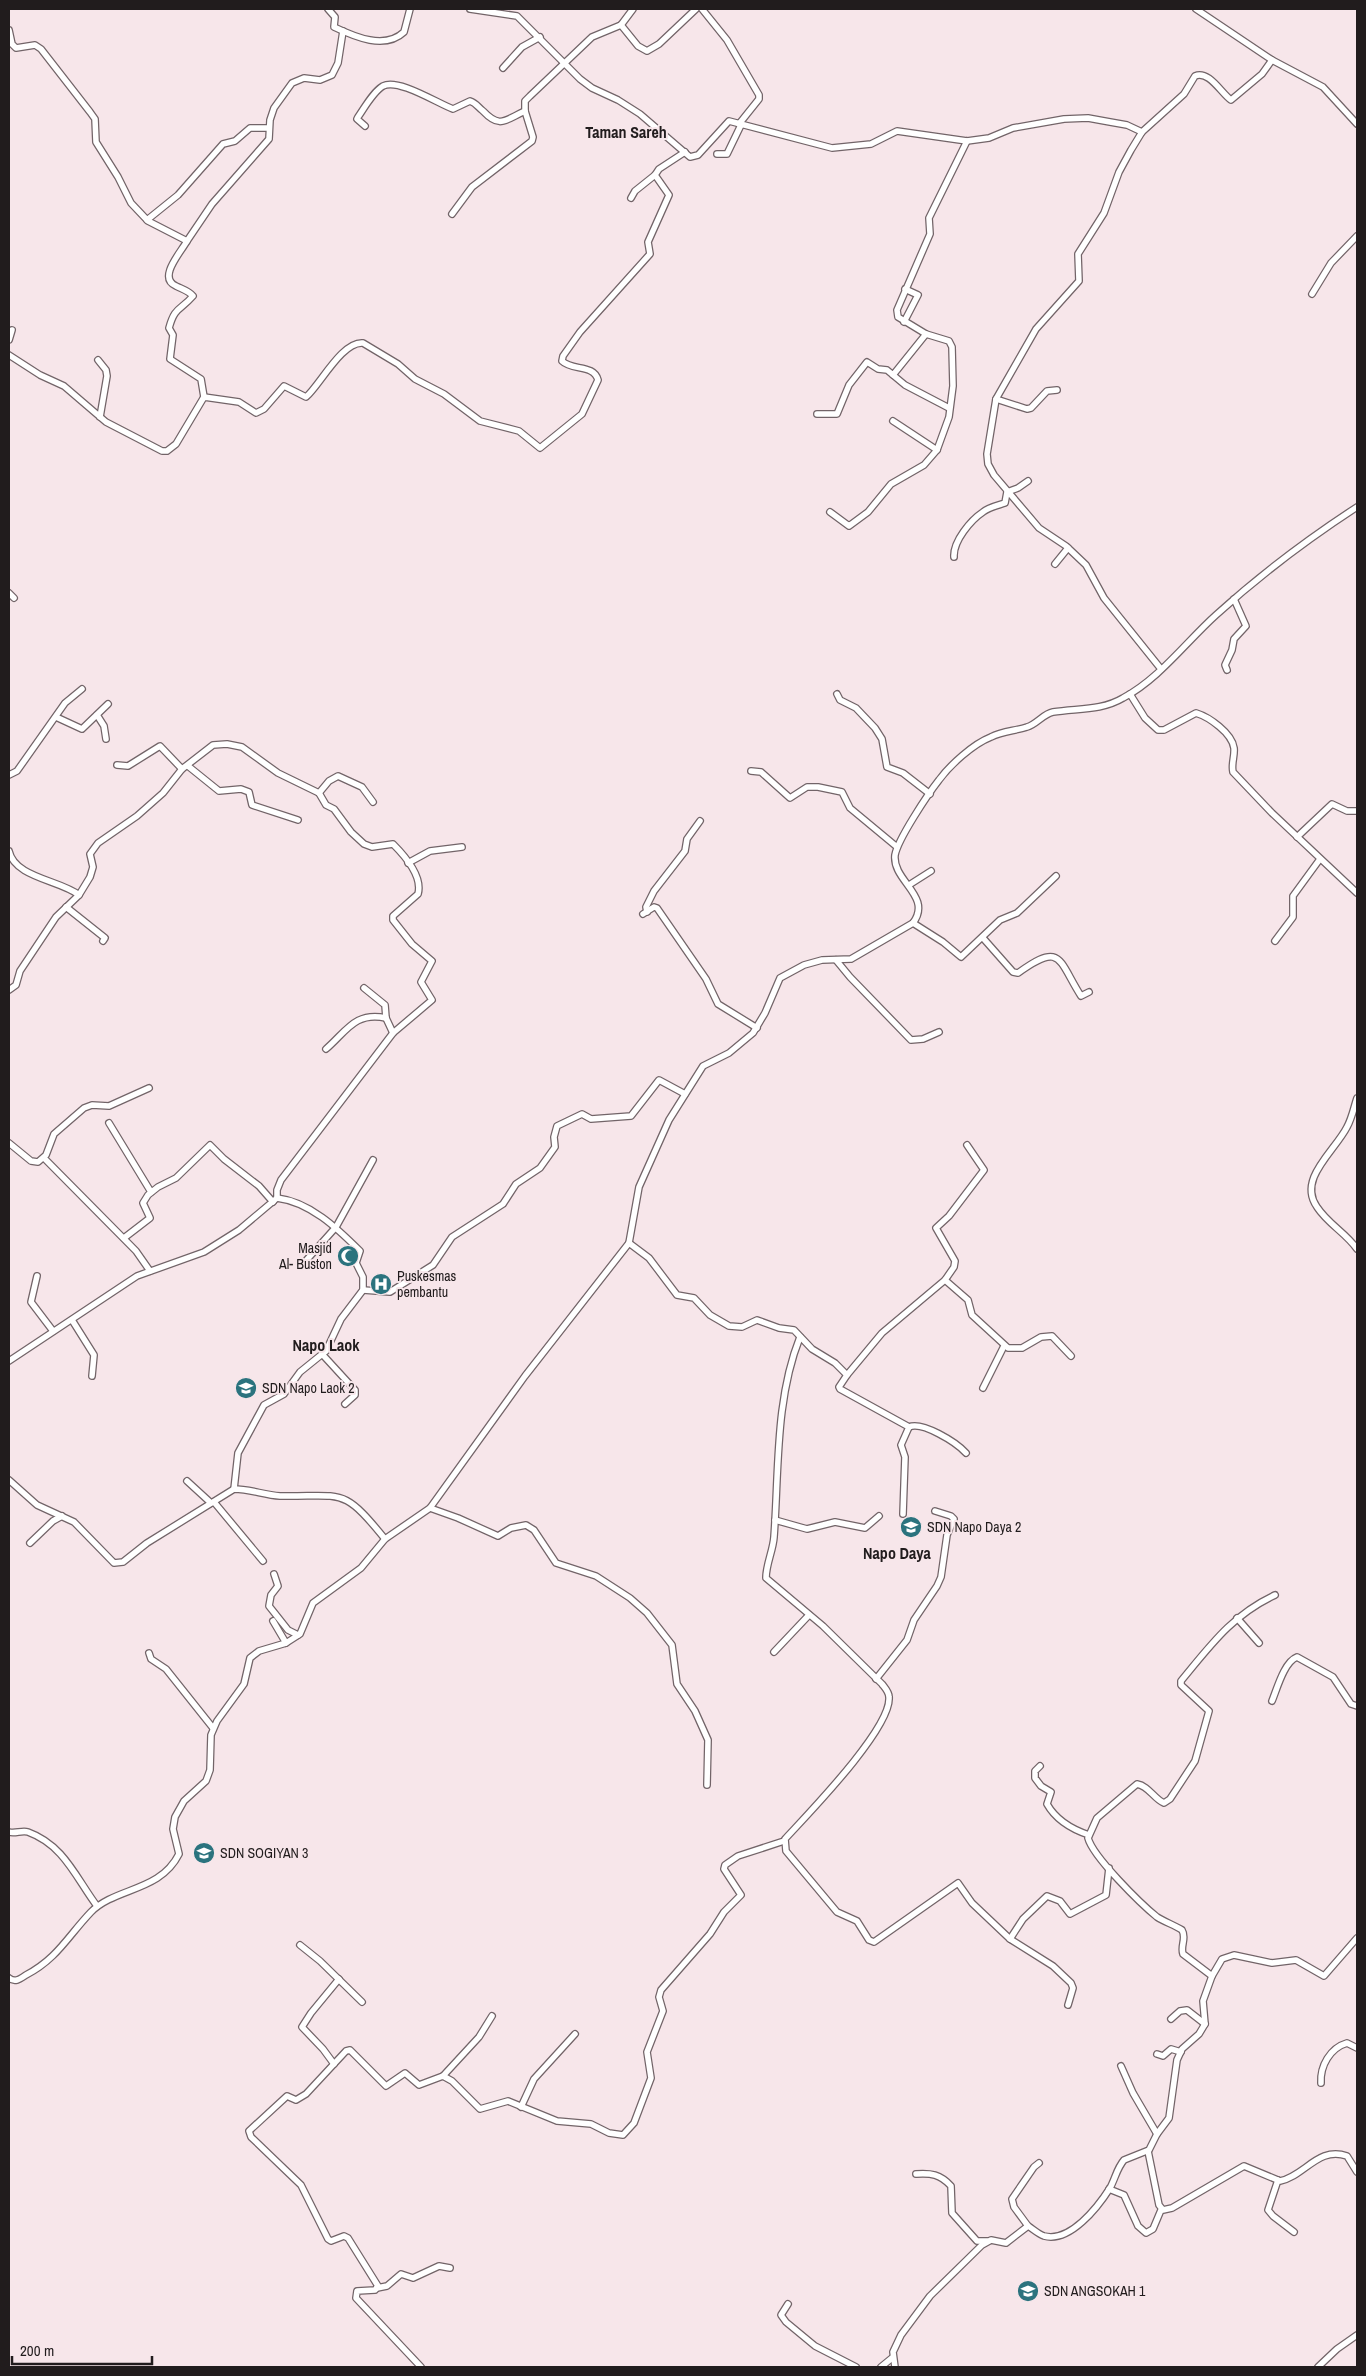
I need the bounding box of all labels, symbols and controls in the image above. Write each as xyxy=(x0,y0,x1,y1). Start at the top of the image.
district label: Taman Sareh xyxy=(585,121,667,143)
place label: Masjid Al- Buston xyxy=(278,1239,332,1273)
mosque icon: Masjid Al- Buston xyxy=(336,1244,360,1268)
place label: Puskesmas pembantu xyxy=(397,1267,457,1301)
hospital icon: Puskesmas pembantu xyxy=(369,1272,393,1296)
district label: Napo Laok xyxy=(292,1334,360,1356)
school or university icon: SDN Napo Laok 2 xyxy=(234,1376,258,1400)
place label: SDN Napo Laok 2 xyxy=(262,1379,355,1397)
school or university icon: SDN Napo Daya 2 xyxy=(899,1515,923,1539)
place label: SDN Napo Daya 2 xyxy=(927,1518,1021,1536)
district label: Napo Daya xyxy=(863,1542,932,1564)
school or university icon: SDN SOGIYAN 3 xyxy=(192,1841,216,1865)
place label: SDN SOGIYAN 3 xyxy=(220,1844,308,1862)
school or university icon: SDN ANGSOKAH 1 xyxy=(1016,2279,1040,2303)
place label: SDN ANGSOKAH 1 xyxy=(1044,2282,1146,2300)
scale bar xyxy=(12,2334,152,2366)
text: 200 m xyxy=(20,2340,54,2361)

